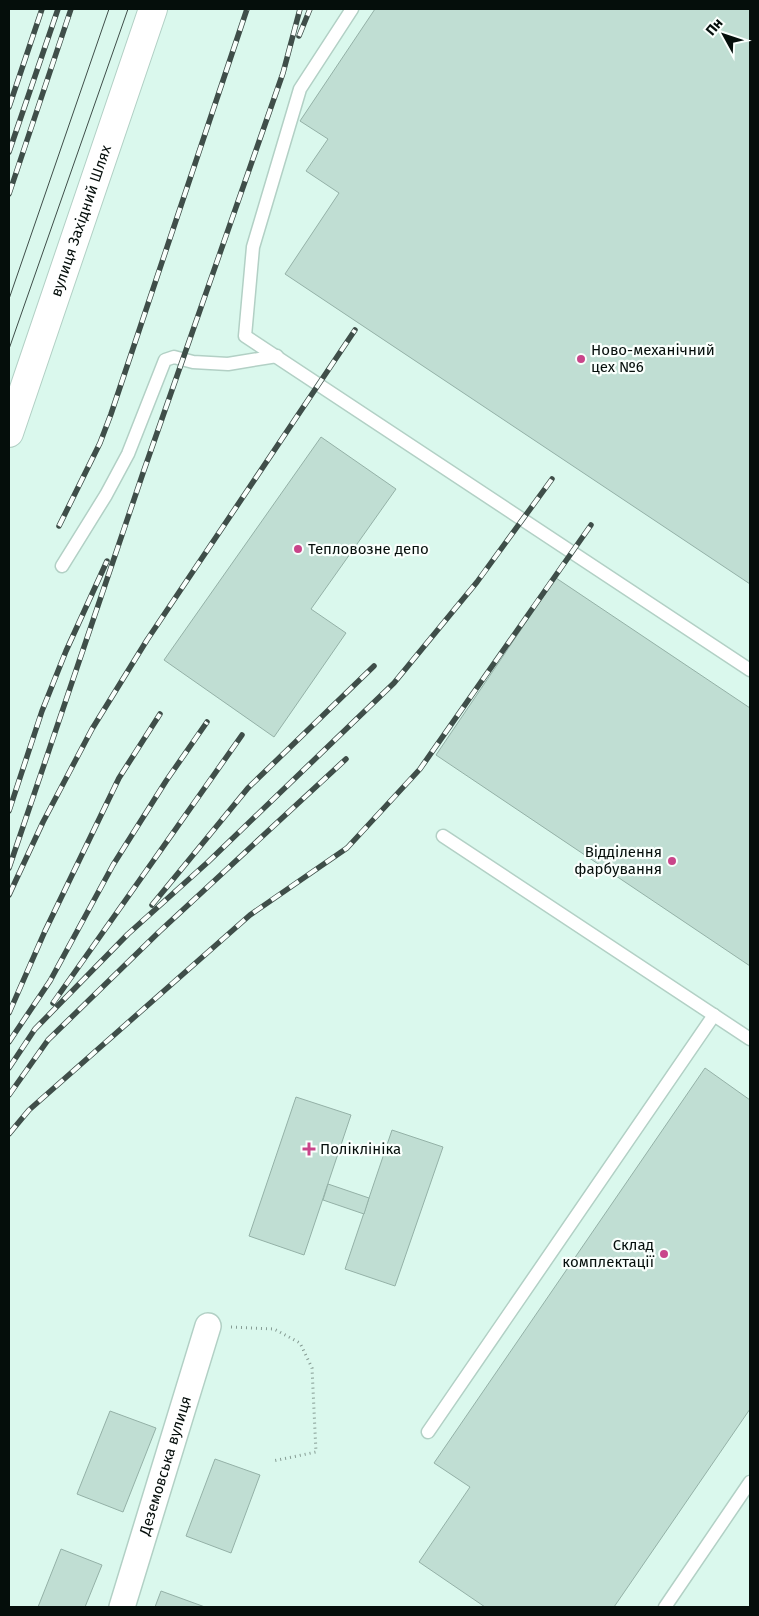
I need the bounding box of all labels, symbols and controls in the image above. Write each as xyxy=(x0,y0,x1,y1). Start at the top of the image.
north arrow xyxy=(699,10,749,60)
text: Пн xyxy=(702,15,727,39)
street label: вулиця Західний Шлях xyxy=(47,142,115,299)
place label: Ново-механічний цех №6 xyxy=(591,341,715,376)
marker: Ново-механічний цех №6 xyxy=(575,353,587,365)
place label: Тепловозне депо xyxy=(308,540,429,558)
marker: Тепловозне депо xyxy=(292,543,304,555)
place label: Відділення фарбування xyxy=(574,843,662,878)
marker: Відділення фарбування xyxy=(666,855,678,867)
place label: Поліклініка xyxy=(320,1140,401,1158)
marker: Поліклініка xyxy=(302,1142,316,1156)
place label: Склад комплектації xyxy=(562,1236,655,1271)
marker: Склад комплектації xyxy=(658,1248,670,1260)
street label: Деземовська вулиця xyxy=(135,1394,195,1538)

